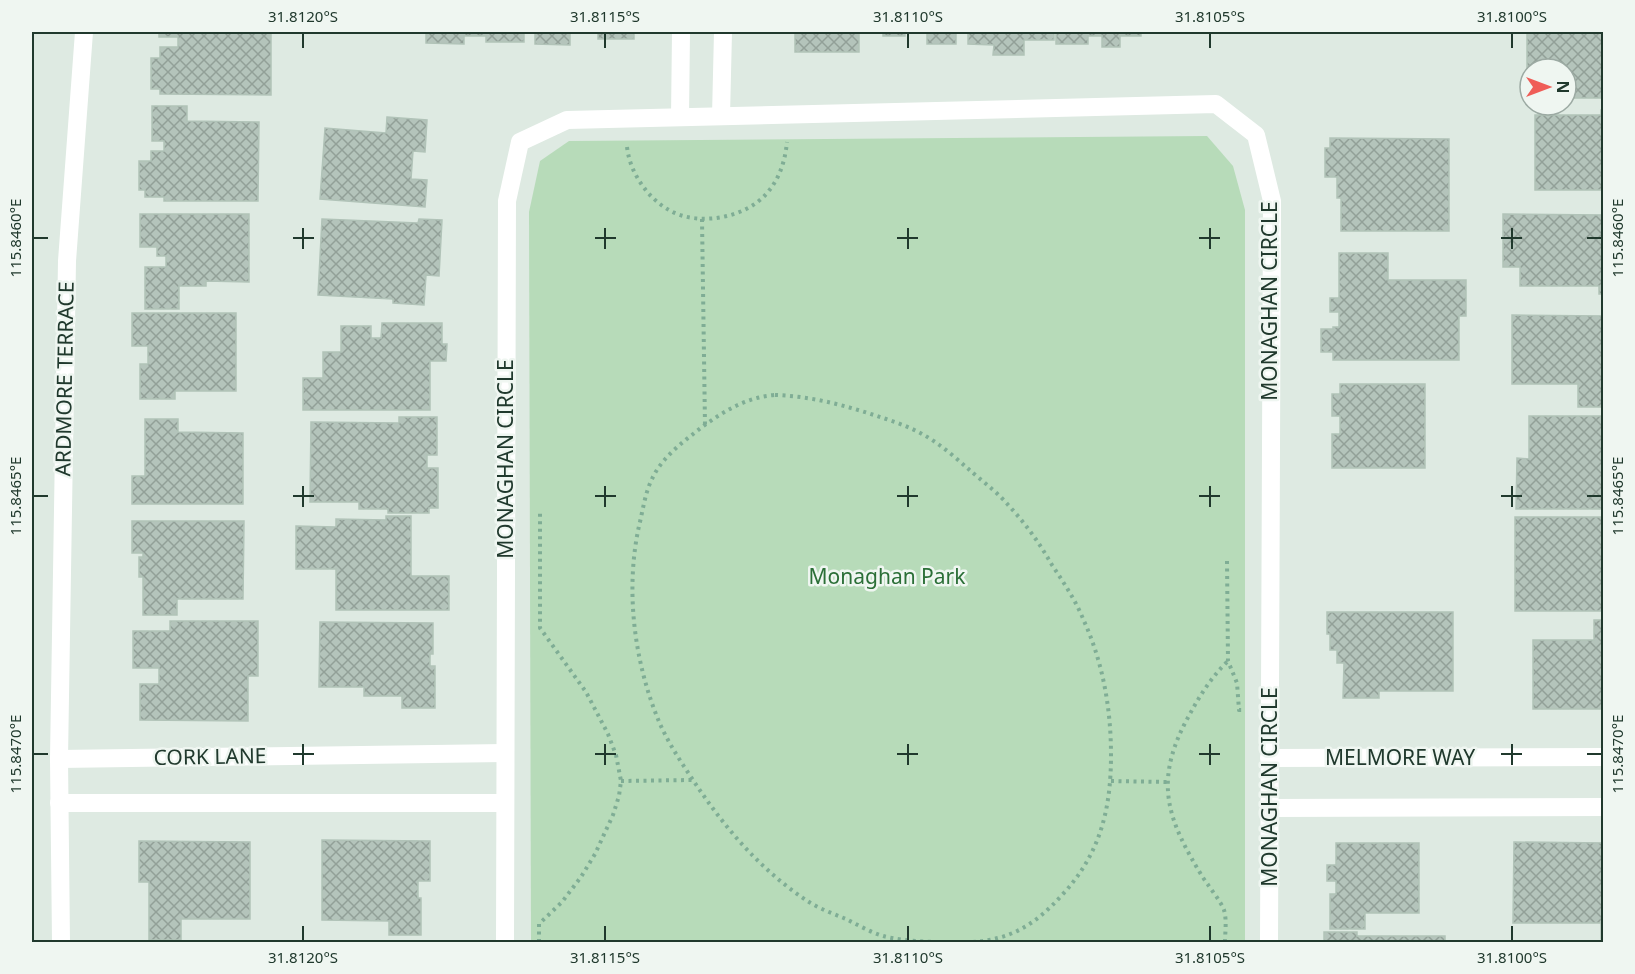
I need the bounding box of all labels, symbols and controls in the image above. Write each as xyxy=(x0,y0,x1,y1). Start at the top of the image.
text: 31.8120°S xyxy=(268,6,338,26)
text: 31.8115°S xyxy=(570,6,640,26)
text: 31.8110°S xyxy=(873,6,943,26)
text: 31.8105°S xyxy=(1175,6,1245,26)
text: 31.8100°S xyxy=(1477,6,1547,26)
north arrow xyxy=(1518,57,1578,117)
text: N xyxy=(1552,80,1574,94)
text: 115.8460°E xyxy=(5,199,25,277)
text: 115.8460°E xyxy=(1607,199,1627,277)
street label: MONAGHAN CIRCLE xyxy=(1255,201,1283,401)
street label: ARDMORE TERRACE xyxy=(48,281,80,477)
street label: MONAGHAN CIRCLE xyxy=(491,359,519,559)
text: 115.8465°E xyxy=(5,457,25,535)
text: 115.8465°E xyxy=(1607,457,1627,535)
park label: Monaghan Park xyxy=(809,562,966,590)
street label: MONAGHAN CIRCLE xyxy=(1255,687,1283,887)
text: 115.8470°E xyxy=(5,715,25,793)
text: 115.8470°E xyxy=(1607,715,1627,793)
street label: CORK LANE xyxy=(153,741,267,771)
street label: MELMORE WAY xyxy=(1325,743,1475,771)
text: 31.8120°S xyxy=(268,947,338,967)
text: 31.8115°S xyxy=(570,947,640,967)
text: 31.8110°S xyxy=(873,947,943,967)
text: 31.8105°S xyxy=(1175,947,1245,967)
text: 31.8100°S xyxy=(1477,947,1547,967)

